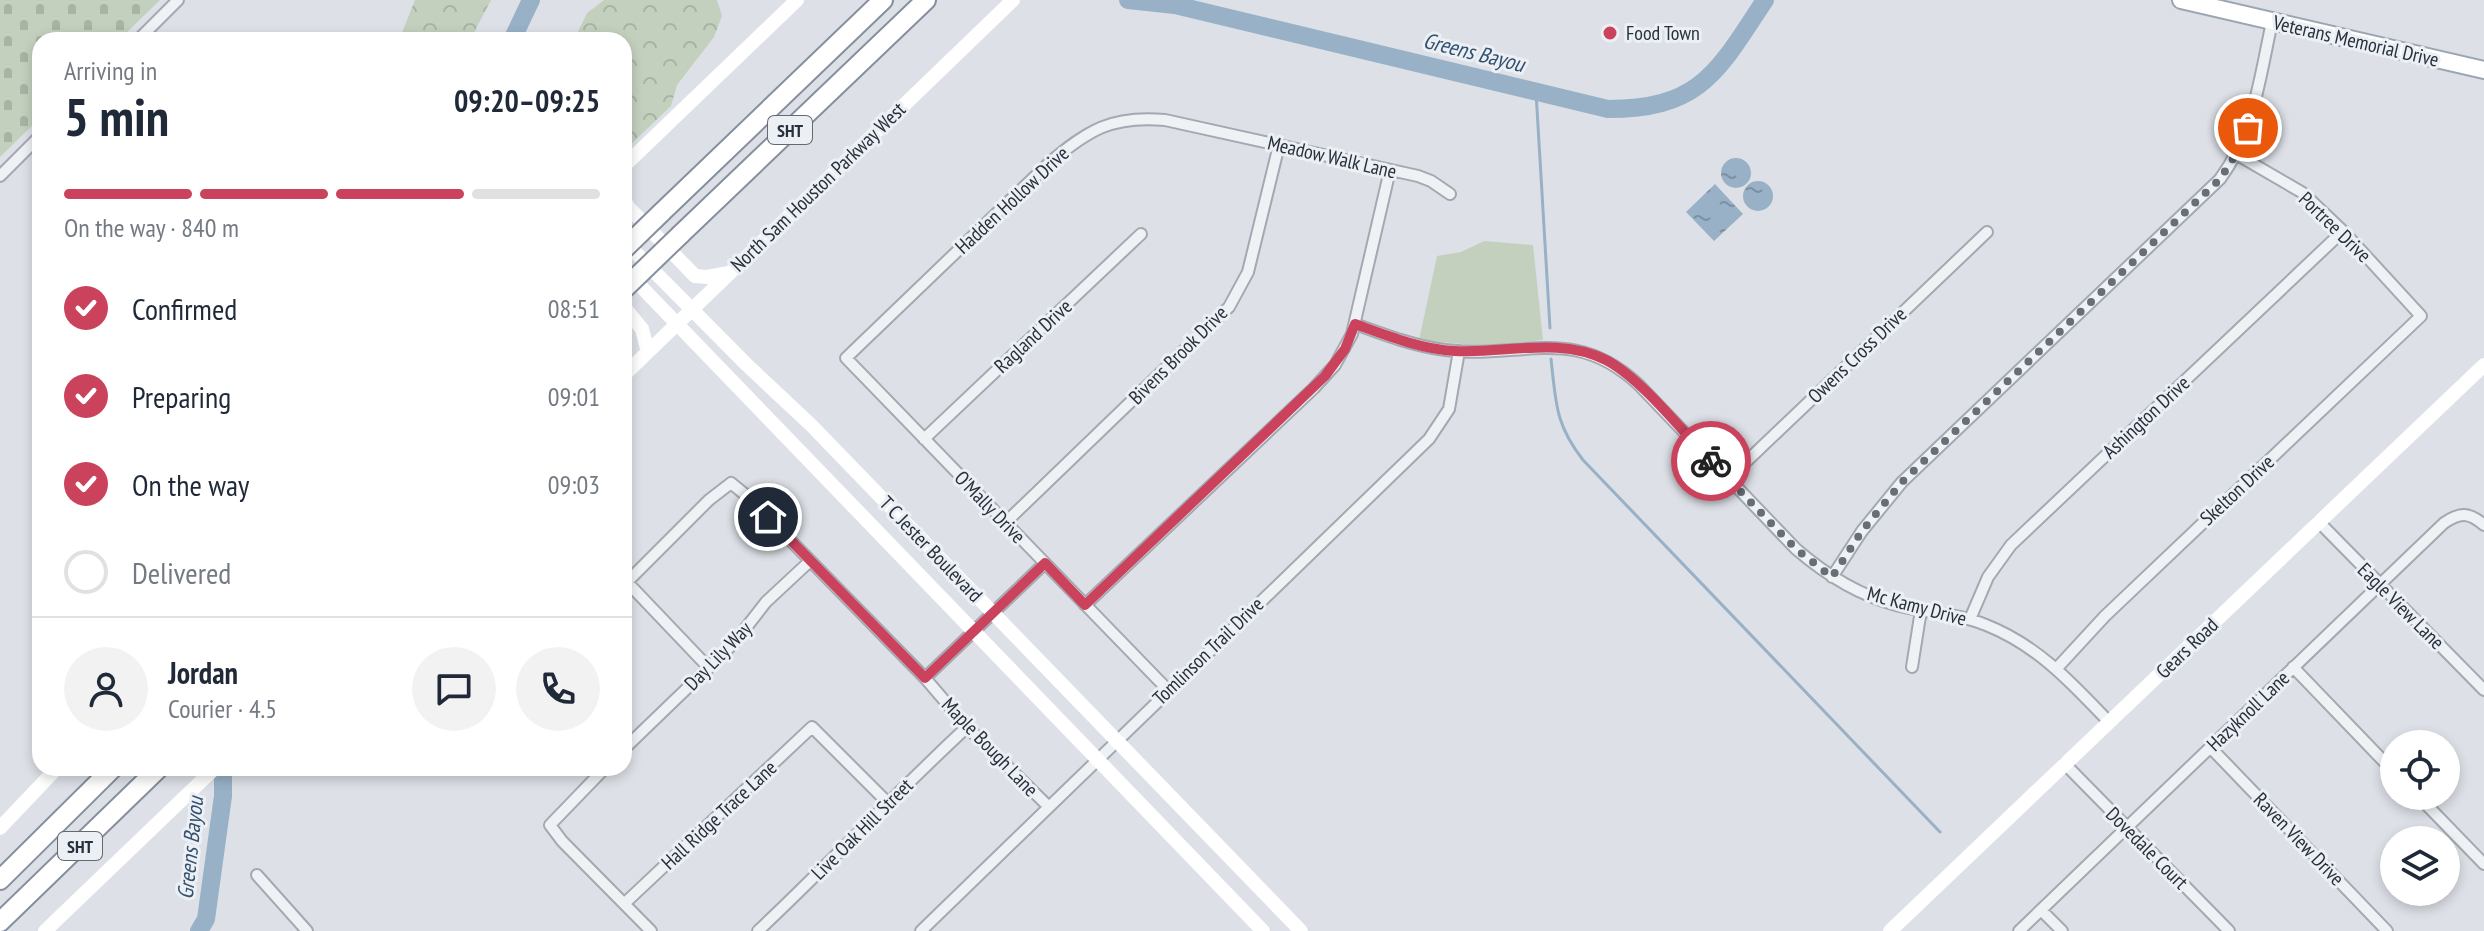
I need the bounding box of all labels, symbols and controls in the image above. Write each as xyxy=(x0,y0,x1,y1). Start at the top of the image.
street label: Veterans Memorial Drive xyxy=(2270,9,2441,73)
place label: Food Town xyxy=(1626,20,1700,46)
marker: Food Town xyxy=(1601,24,1619,42)
water label: Greens Bayou xyxy=(1421,26,1529,78)
text: Arriving in xyxy=(64,54,157,87)
text: 09:20–09:25 xyxy=(454,81,600,120)
text: 5 min xyxy=(64,83,169,150)
pin xyxy=(2214,94,2282,162)
street label: North Sam Houston Parkway West xyxy=(725,96,911,277)
icon: bag xyxy=(2226,106,2270,150)
road number: SHT xyxy=(768,116,812,144)
street label: Meadow Walk Lane xyxy=(1265,130,1399,184)
street label: Hadden Hollow Drive xyxy=(950,141,1074,259)
street label: Portree Drive xyxy=(2293,186,2377,268)
text: On the way · 840 m xyxy=(64,211,239,244)
icon: check xyxy=(64,286,108,330)
text: Confirmed xyxy=(132,289,237,328)
text: 08:51 xyxy=(548,292,600,325)
street label: Ragland Drive xyxy=(989,293,1077,379)
street label: Bivens Brook Drive xyxy=(1123,300,1233,410)
street label: Owens Cross Drive xyxy=(1802,301,1912,409)
street label: Ashington Drive xyxy=(2097,370,2195,464)
icon: check xyxy=(64,374,108,418)
text: Preparing xyxy=(132,377,231,416)
text: 09:01 xyxy=(548,380,600,413)
courier xyxy=(1671,421,1751,501)
icon: bike xyxy=(1689,439,1733,483)
street label: Skelton Drive xyxy=(2194,449,2280,531)
icon: check xyxy=(64,462,108,506)
text: On the way xyxy=(132,465,249,504)
street label: O'Mally Drive xyxy=(949,465,1031,549)
text: 09:03 xyxy=(548,468,600,501)
pin xyxy=(734,483,802,551)
street label: T C Jester Boulevard xyxy=(874,490,988,608)
icon: home xyxy=(746,495,790,539)
text: Delivered xyxy=(132,553,231,592)
street label: Eagle View Lane xyxy=(2352,557,2450,655)
street label: Mc Kamy Drive xyxy=(1865,580,1969,632)
street label: Tomlinson Trail Drive xyxy=(1147,591,1269,711)
street label: Gears Road xyxy=(2150,612,2224,684)
street label: Day Lily Way xyxy=(679,616,758,696)
button: person xyxy=(64,647,148,731)
button: chat xyxy=(412,647,496,731)
button: phone xyxy=(516,647,600,731)
text: Jordan xyxy=(168,653,238,692)
street label: Hazyknoll Lane xyxy=(2201,665,2295,757)
text: Courier · 4.5 xyxy=(168,692,277,725)
street label: Maple Bough Lane xyxy=(936,692,1044,802)
map controls xyxy=(2380,730,2460,906)
button: locate xyxy=(2380,730,2460,810)
street label: Hall Ridge Trace Lane xyxy=(656,755,782,875)
street label: Live Oak Hill Street xyxy=(806,772,919,885)
street label: Raven View Drive xyxy=(2248,787,2350,891)
water label: Greens Bayou xyxy=(171,794,209,901)
street label: Dovedale Court xyxy=(2100,801,2194,895)
button: layers xyxy=(2380,826,2460,906)
road number: SHT xyxy=(58,832,102,860)

